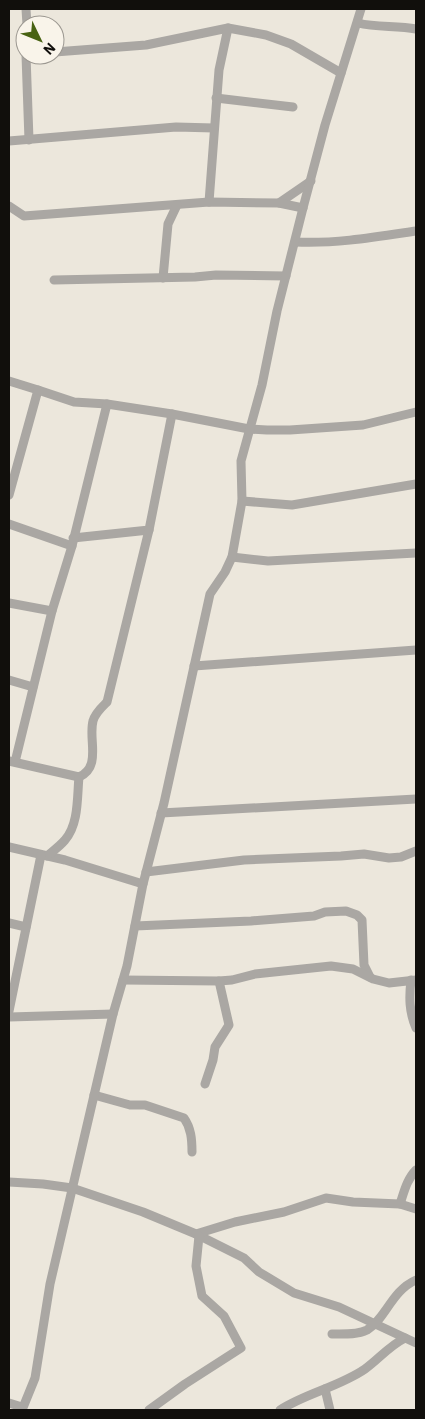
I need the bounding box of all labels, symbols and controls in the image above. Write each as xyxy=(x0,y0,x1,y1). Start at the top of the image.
north arrow xyxy=(15,15,65,65)
text: N xyxy=(39,39,60,59)

